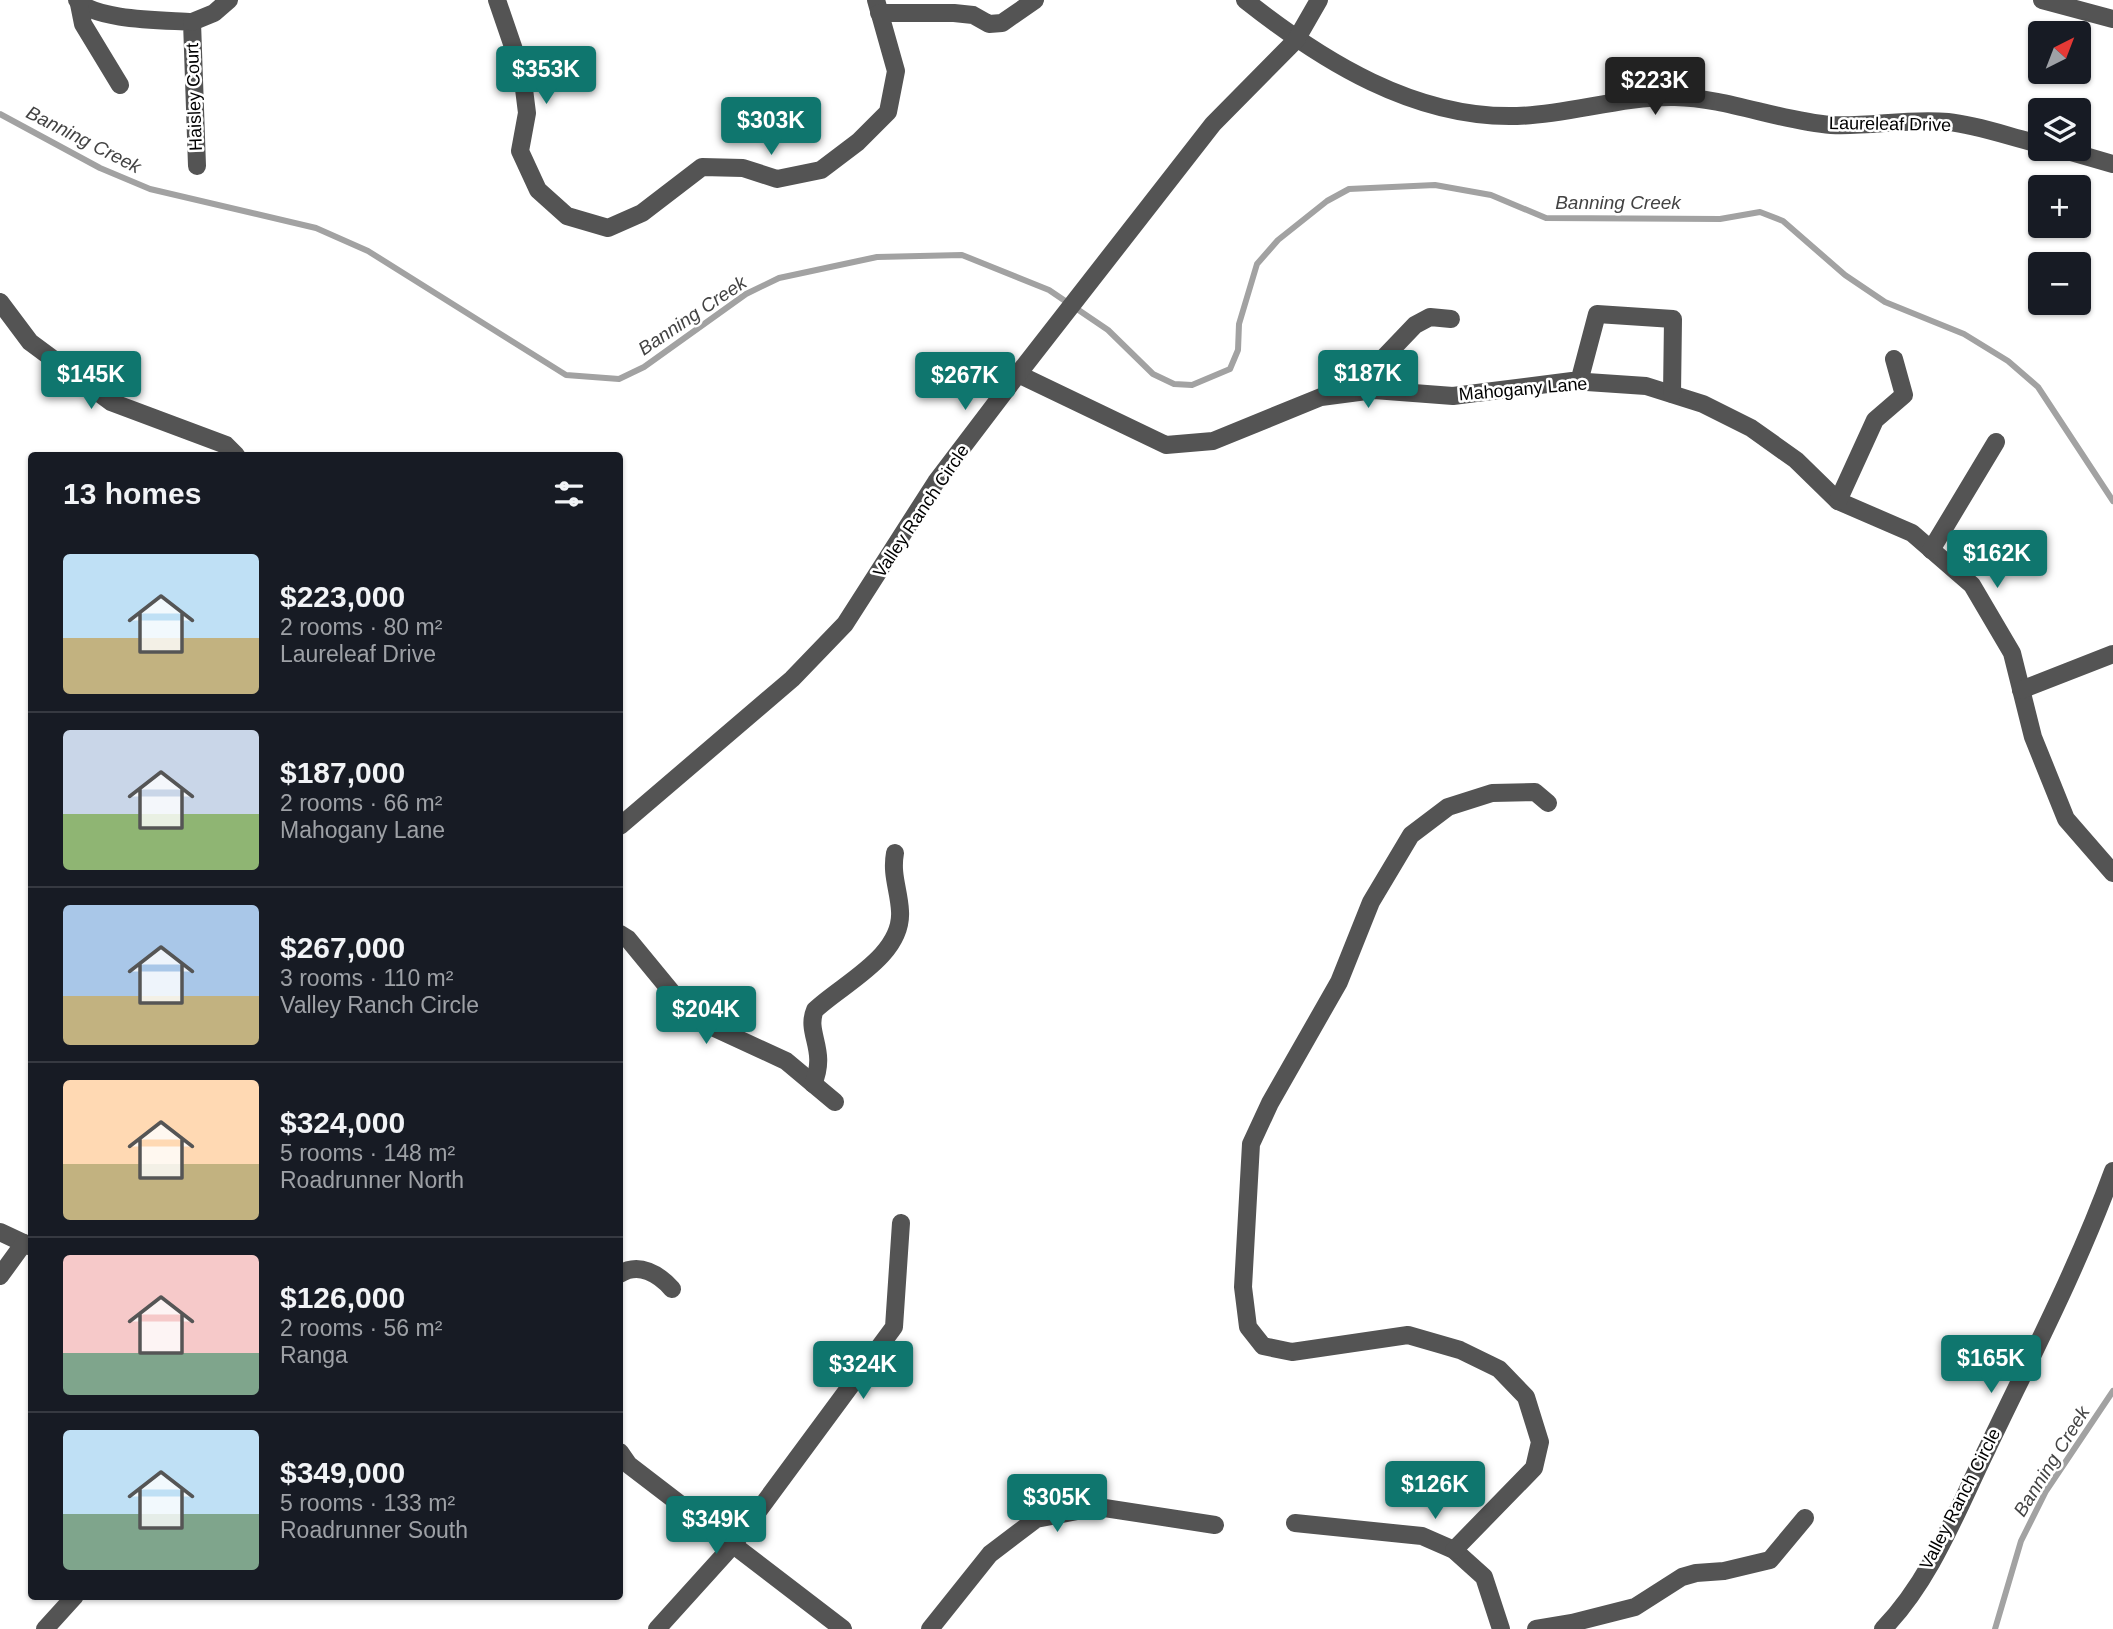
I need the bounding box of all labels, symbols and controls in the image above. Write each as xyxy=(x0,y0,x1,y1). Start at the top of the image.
north arrow xyxy=(2028,21,2091,84)
map controls xyxy=(2028,21,2091,315)
street label: Haisley Court xyxy=(182,43,206,151)
pin: $353K xyxy=(497,46,595,106)
text: $353K xyxy=(512,56,580,82)
pin: $223K xyxy=(1606,58,1704,117)
text: $223K xyxy=(1621,67,1689,93)
pin: $303K xyxy=(722,97,820,157)
button: layers xyxy=(2028,98,2091,161)
water label: Banning Creek xyxy=(23,102,146,178)
text: $303K xyxy=(737,107,805,133)
street label: Laureleaf Drive xyxy=(1829,113,1951,135)
button: + xyxy=(2028,175,2091,238)
water label: Banning Creek xyxy=(1555,192,1682,213)
button: − xyxy=(2028,252,2091,315)
water label: Banning Creek xyxy=(634,271,751,359)
pin: $187K xyxy=(1319,350,1417,410)
pin: $145K xyxy=(42,352,140,411)
pin: $267K xyxy=(916,352,1014,412)
text: $187K xyxy=(1334,360,1402,386)
text: $145K xyxy=(57,361,125,387)
text: $267K xyxy=(931,362,999,388)
street label: Mahogany Lane xyxy=(1458,373,1588,405)
street label: Valley Ranch Circle xyxy=(869,441,973,581)
icon: filters xyxy=(550,475,588,513)
text: 13 homes xyxy=(63,477,201,510)
pin: $162K xyxy=(1948,530,2046,590)
text: $162K xyxy=(1963,540,2031,566)
text: $223,000 xyxy=(280,580,405,613)
icon: home xyxy=(119,582,203,666)
text: 2 rooms · 80 m² xyxy=(280,614,442,640)
text: Laureleaf Drive xyxy=(280,641,436,667)
text: $187,000 xyxy=(280,756,405,789)
icon: home xyxy=(119,758,203,842)
text: 2 rooms · 66 m² xyxy=(280,790,442,816)
text: Mahogany Lane xyxy=(280,817,445,843)
text: $267,000 xyxy=(280,931,405,964)
icon: home xyxy=(119,933,203,1017)
text: 3 rooms · 110 m² xyxy=(280,965,453,991)
pin: $204K xyxy=(657,986,755,1046)
text: Valley Ranch Circle xyxy=(280,992,479,1018)
text: $204K xyxy=(672,996,740,1022)
text: $324,000 xyxy=(280,1106,405,1139)
icon: home xyxy=(119,1108,203,1192)
text: 5 rooms · 148 m² xyxy=(280,1140,455,1166)
text: Roadrunner North xyxy=(280,1167,464,1193)
text: $126,000 xyxy=(280,1281,405,1314)
icon: home xyxy=(119,1283,203,1367)
text: 2 rooms · 56 m² xyxy=(280,1315,442,1341)
pin: $165K xyxy=(1942,1336,2040,1395)
text: Ranga xyxy=(280,1342,348,1368)
pin: $324K xyxy=(814,1342,912,1401)
text: $165K xyxy=(1957,1345,2025,1371)
text: $324K xyxy=(829,1351,897,1377)
water label: Banning Creek xyxy=(2009,1401,2094,1520)
street label: Valley Ranch Circle xyxy=(1916,1425,2004,1573)
text: $349,000 xyxy=(280,1456,405,1489)
icon: home xyxy=(119,1458,203,1542)
pin: $126K xyxy=(1386,1462,1484,1521)
text: $126K xyxy=(1401,1471,1469,1497)
pin: $305K xyxy=(1008,1474,1106,1534)
text: $305K xyxy=(1023,1484,1091,1510)
text: 5 rooms · 133 m² xyxy=(280,1490,455,1516)
pin: $349K xyxy=(667,1496,765,1556)
text: $349K xyxy=(682,1506,750,1532)
text: Roadrunner South xyxy=(280,1517,468,1543)

